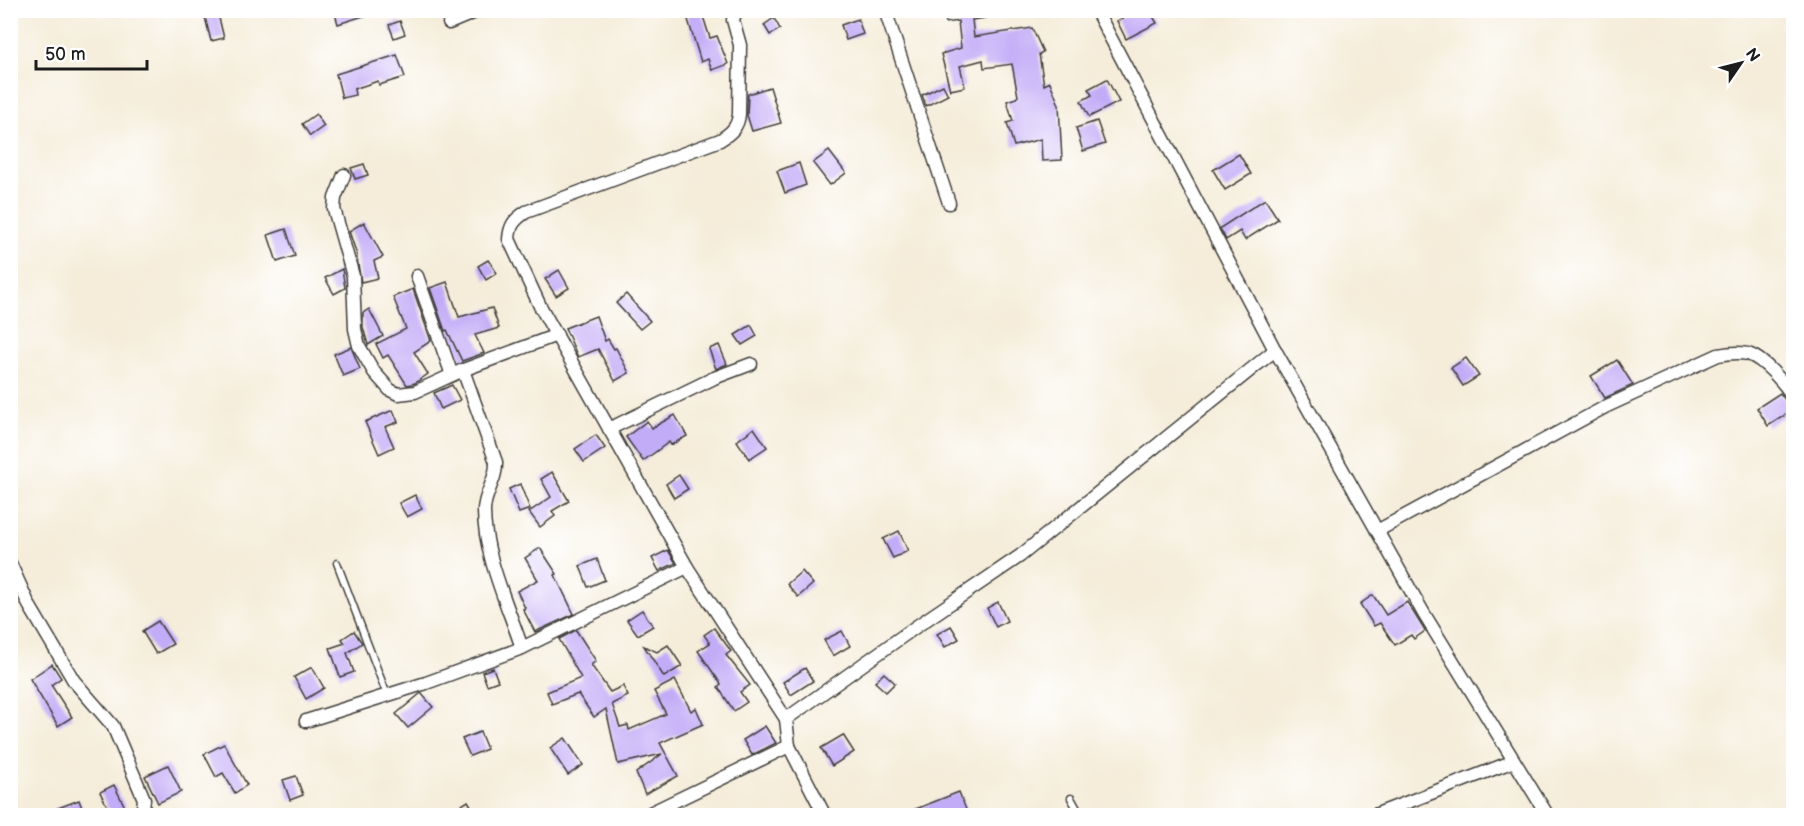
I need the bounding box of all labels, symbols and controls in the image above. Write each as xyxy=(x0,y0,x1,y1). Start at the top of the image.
scale bar xyxy=(36,33,147,71)
north arrow xyxy=(1711,33,1771,93)
text: 50 m xyxy=(45,44,86,65)
text: N xyxy=(1741,45,1763,66)

